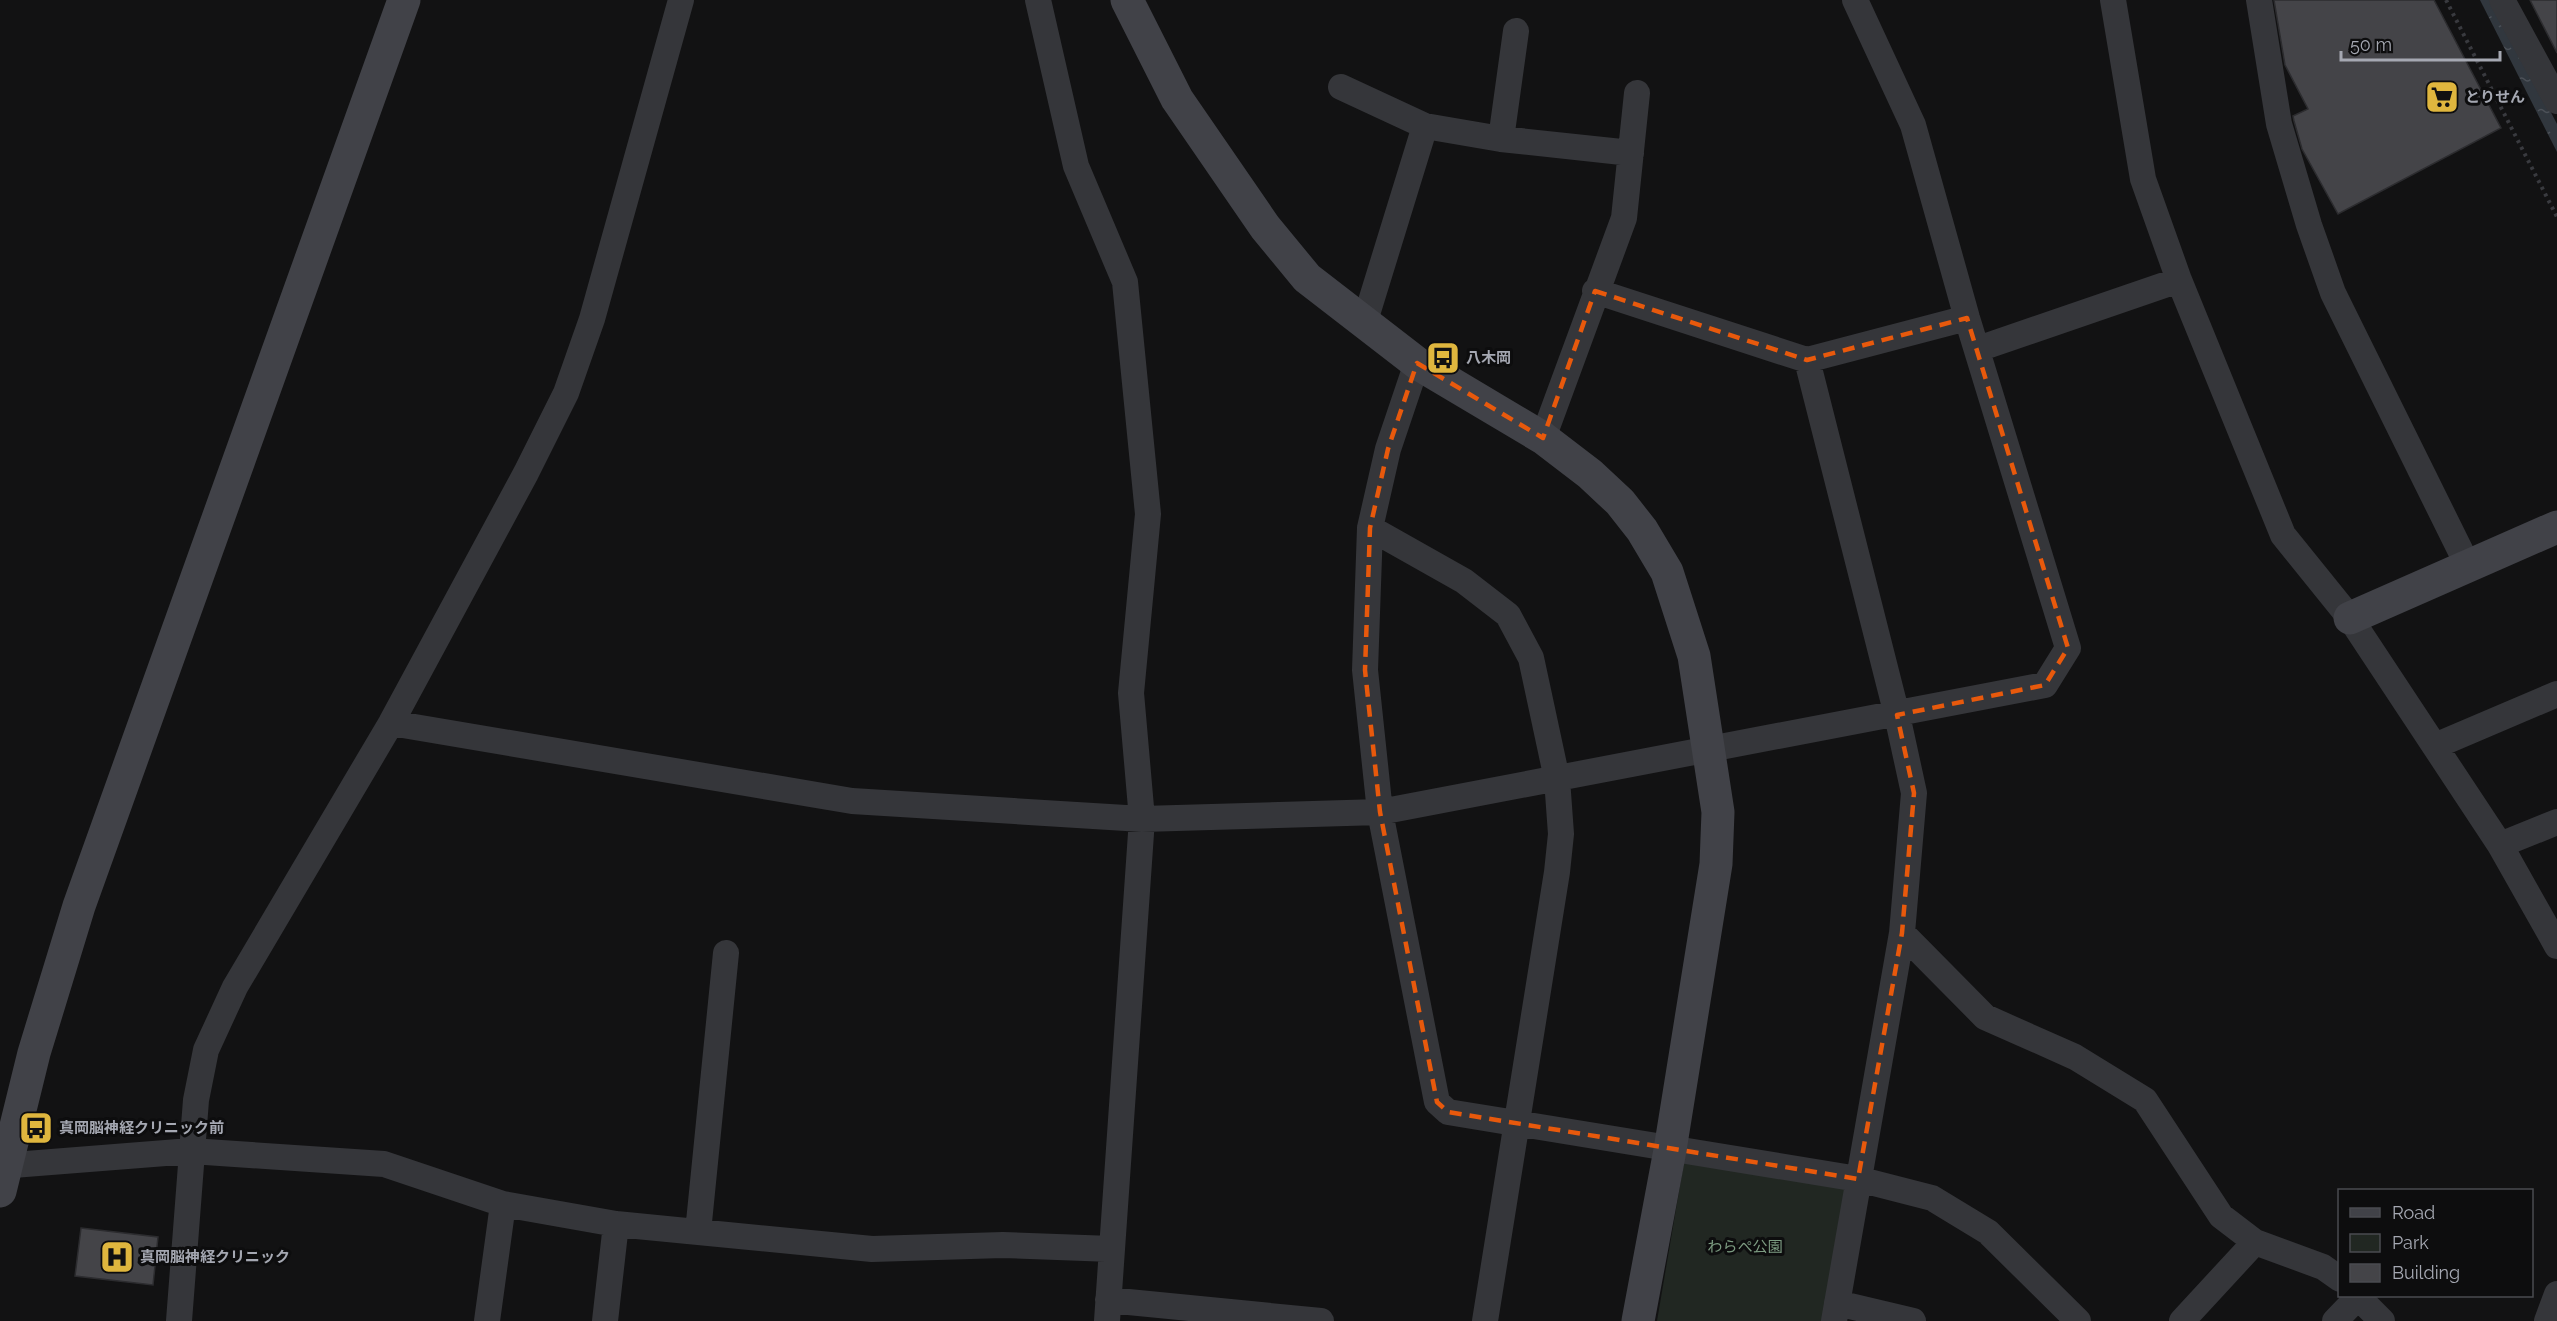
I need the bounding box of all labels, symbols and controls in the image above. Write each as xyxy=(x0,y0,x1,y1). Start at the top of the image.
scale bar xyxy=(2341,24,2500,62)
text: 50 m xyxy=(2350,34,2392,55)
supermarket icon: とりせん xyxy=(2424,79,2460,115)
place label: とりせん xyxy=(2465,88,2525,106)
bus stop icon: 八木岡 xyxy=(1425,340,1461,376)
place label: 八木岡 xyxy=(1466,349,1511,367)
bus stop icon: 真岡脳神経クリニック前 xyxy=(18,1110,54,1146)
place label: 真岡脳神経クリニック前 xyxy=(59,1119,224,1137)
legend xyxy=(2338,1189,2533,1297)
text: Road xyxy=(2392,1202,2435,1223)
text: Park xyxy=(2392,1232,2429,1253)
park label: わらぺ公園 xyxy=(1707,1238,1783,1256)
hospital icon: 真岡脳神経クリニック xyxy=(99,1239,135,1275)
place label: 真岡脳神経クリニック xyxy=(140,1248,290,1266)
text: Building xyxy=(2392,1262,2460,1283)

